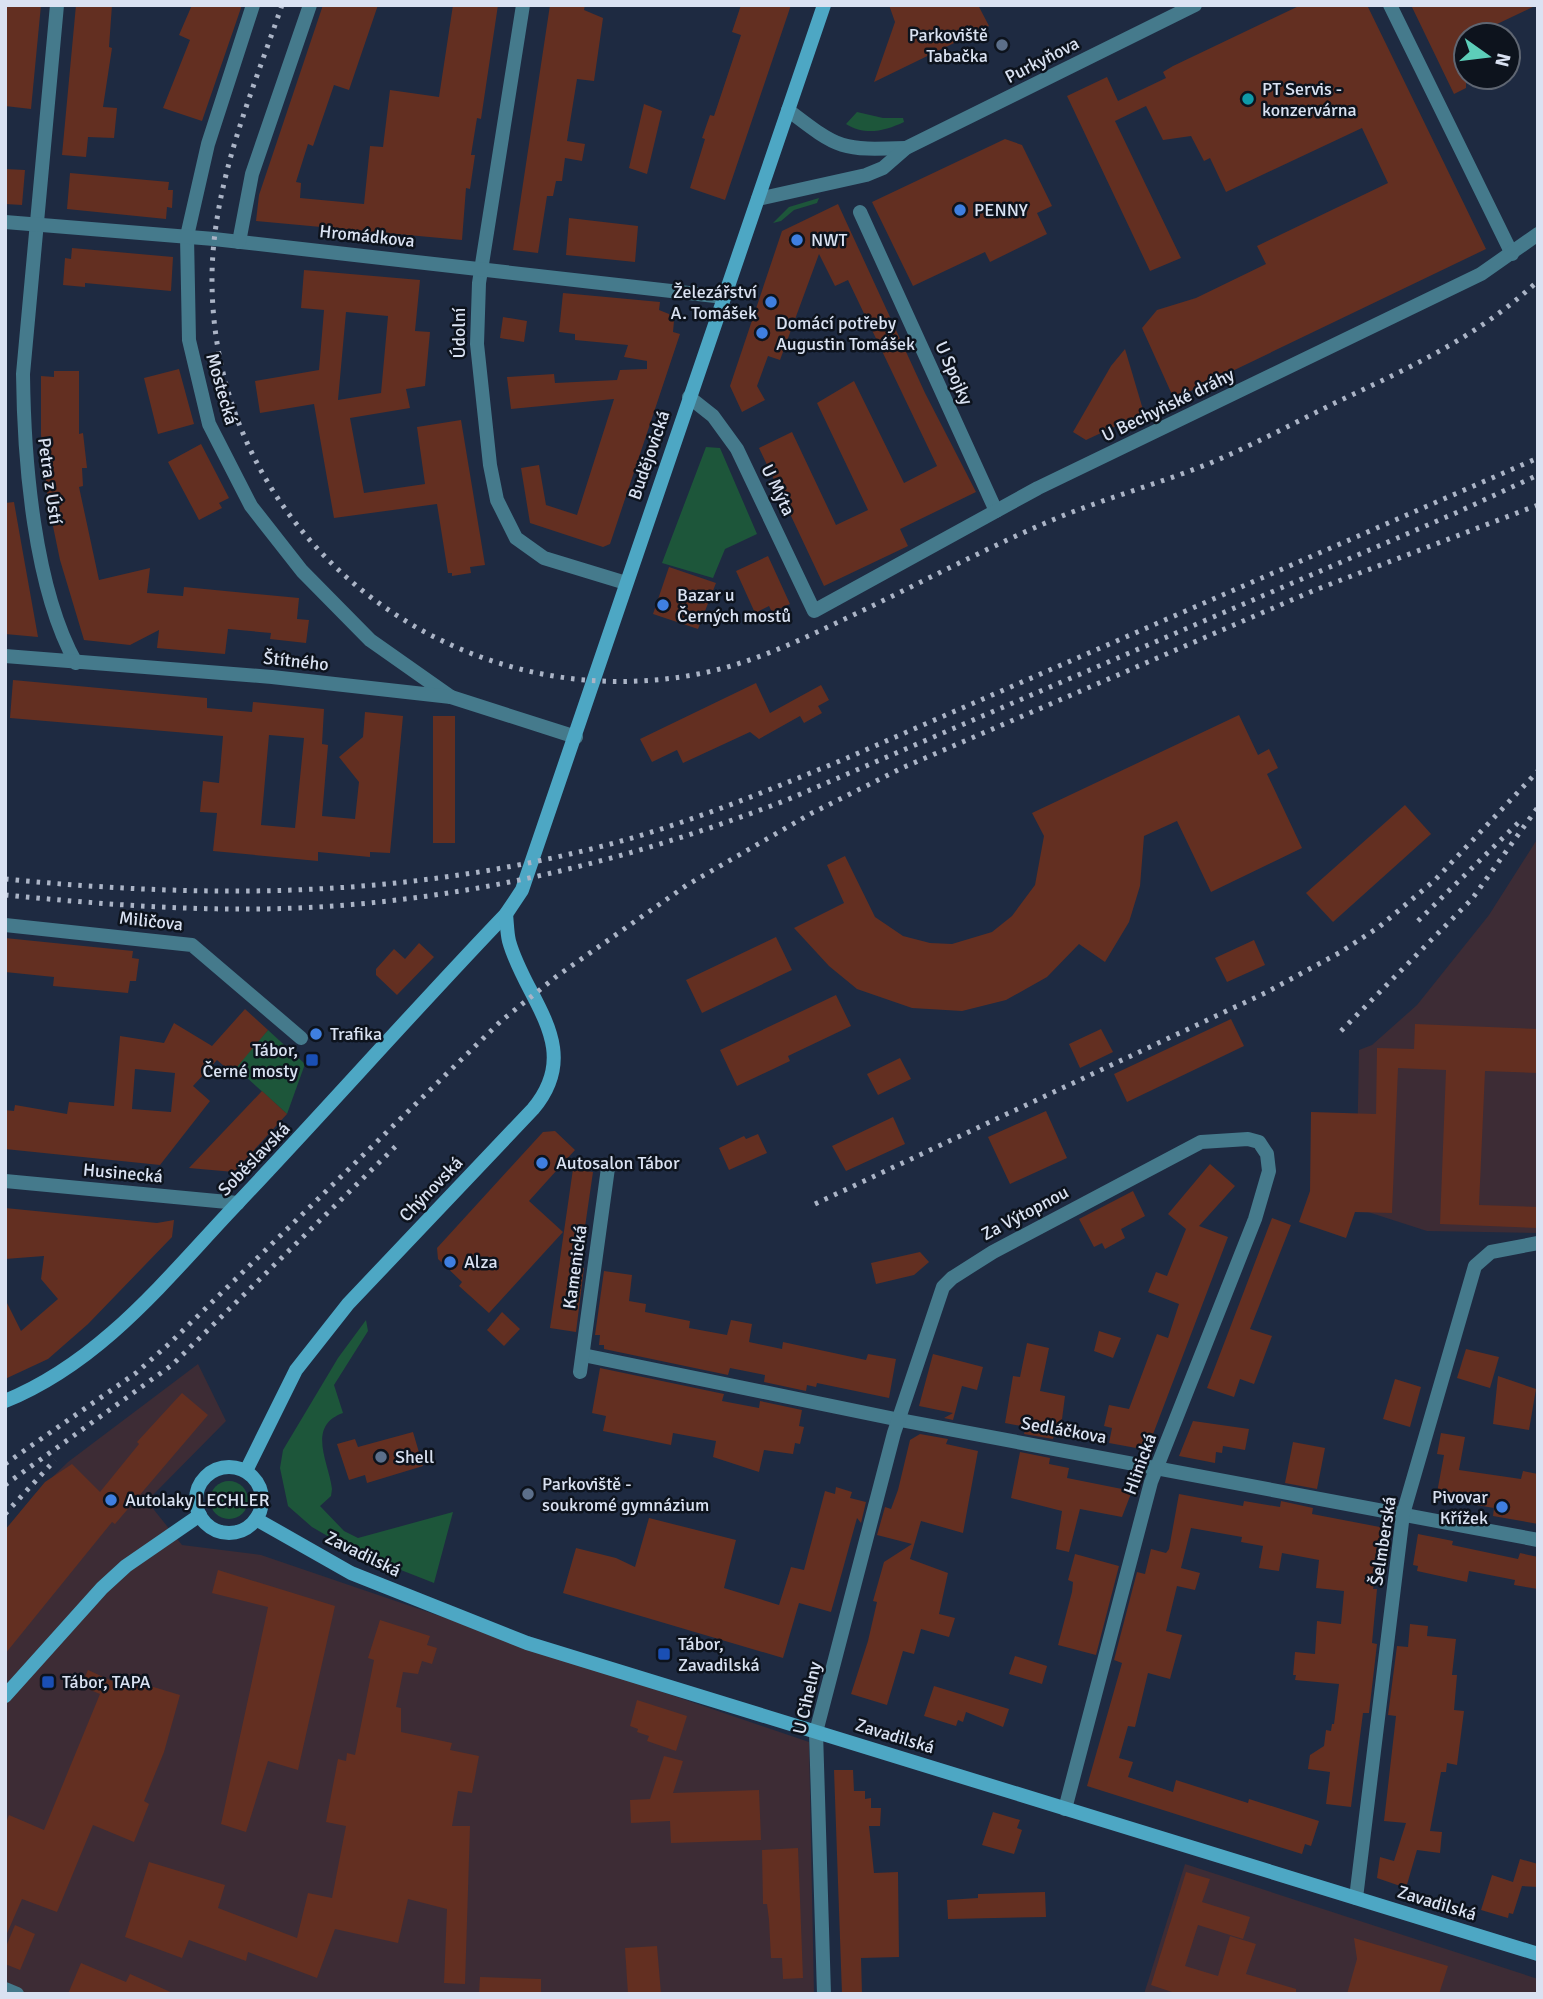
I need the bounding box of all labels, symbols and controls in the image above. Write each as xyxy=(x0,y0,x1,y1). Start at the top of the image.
north arrow xyxy=(1452,21,1522,91)
place label: Parkoviště Tabačka xyxy=(909,24,988,67)
street label: Purkyňova xyxy=(1001,32,1083,88)
marker: Parkoviště Tabačka xyxy=(994,37,1010,53)
text: N xyxy=(1489,51,1516,69)
place label: PT Servis - konzervárna xyxy=(1262,78,1357,121)
marker: PT Servis - konzervárna xyxy=(1240,91,1256,107)
place label: PENNY xyxy=(974,199,1028,221)
marker: PENNY xyxy=(952,202,968,218)
street label: Hromádkova xyxy=(318,220,416,252)
place label: NWT xyxy=(811,229,848,251)
marker: NWT xyxy=(789,232,805,248)
place label: Železářství A. Tomášek xyxy=(671,281,757,324)
marker: Železářství A. Tomášek xyxy=(763,294,779,310)
street label: Údolní xyxy=(448,307,470,358)
place label: Domácí potřeby Augustin Tomášek xyxy=(776,312,915,355)
marker: Domácí potřeby Augustin Tomášek xyxy=(754,325,770,341)
street label: U Spojky xyxy=(930,338,978,409)
street label: Mostecká xyxy=(201,351,243,427)
street label: U Bechyňské dráhy xyxy=(1098,363,1238,447)
street label: Budějovická xyxy=(623,407,675,503)
street label: Petra z Ústí xyxy=(33,436,67,526)
street label: U Mýta xyxy=(756,461,800,519)
place label: Bazar u Černých mostů xyxy=(677,584,791,627)
marker: Bazar u Černých mostů xyxy=(655,597,671,613)
street label: Štítného xyxy=(262,647,330,675)
street label: Miličova xyxy=(118,907,184,935)
place label: Trafika xyxy=(330,1023,382,1045)
marker: Trafika xyxy=(308,1026,324,1042)
place label: Tábor, Černé mosty xyxy=(202,1039,299,1082)
marker: Tábor, Černé mosty xyxy=(304,1052,320,1068)
street label: Soběslavská xyxy=(213,1118,295,1200)
street label: Chýnovská xyxy=(395,1152,467,1226)
place label: Autosalon Tábor xyxy=(556,1152,680,1174)
marker: Autosalon Tábor xyxy=(534,1155,550,1171)
street label: Husinecká xyxy=(82,1159,164,1187)
street label: Za Výtopnou xyxy=(978,1181,1072,1245)
street label: Kamenická xyxy=(558,1224,592,1310)
place label: Alza xyxy=(464,1251,498,1273)
marker: Alza xyxy=(442,1254,458,1270)
street label: Sedláčkova xyxy=(1019,1412,1109,1448)
street label: Hlinická xyxy=(1119,1430,1161,1498)
place label: Shell xyxy=(395,1446,434,1468)
marker: Shell xyxy=(373,1449,389,1465)
place label: Parkoviště - soukromé gymnázium xyxy=(542,1473,709,1516)
marker: Parkoviště - soukromé gymnázium xyxy=(520,1486,536,1502)
place label: Pivovar Křížek xyxy=(1432,1486,1488,1529)
place label: Autolaky LECHLER xyxy=(125,1489,270,1511)
marker: Autolaky LECHLER xyxy=(103,1492,119,1508)
street label: Šelmberská xyxy=(1365,1495,1401,1587)
marker: Pivovar Křížek xyxy=(1494,1499,1510,1515)
street label: Zavadilská xyxy=(322,1526,404,1582)
place label: Tábor, Zavadilská xyxy=(678,1633,760,1676)
marker: Tábor, Zavadilská xyxy=(656,1646,672,1662)
street label: U Cihelny xyxy=(788,1659,826,1736)
place label: Tábor, TAPA xyxy=(62,1671,151,1693)
marker: Tábor, TAPA xyxy=(40,1674,56,1690)
street label: Zavadilská xyxy=(853,1714,937,1758)
street label: Zavadilská xyxy=(1395,1881,1479,1925)

